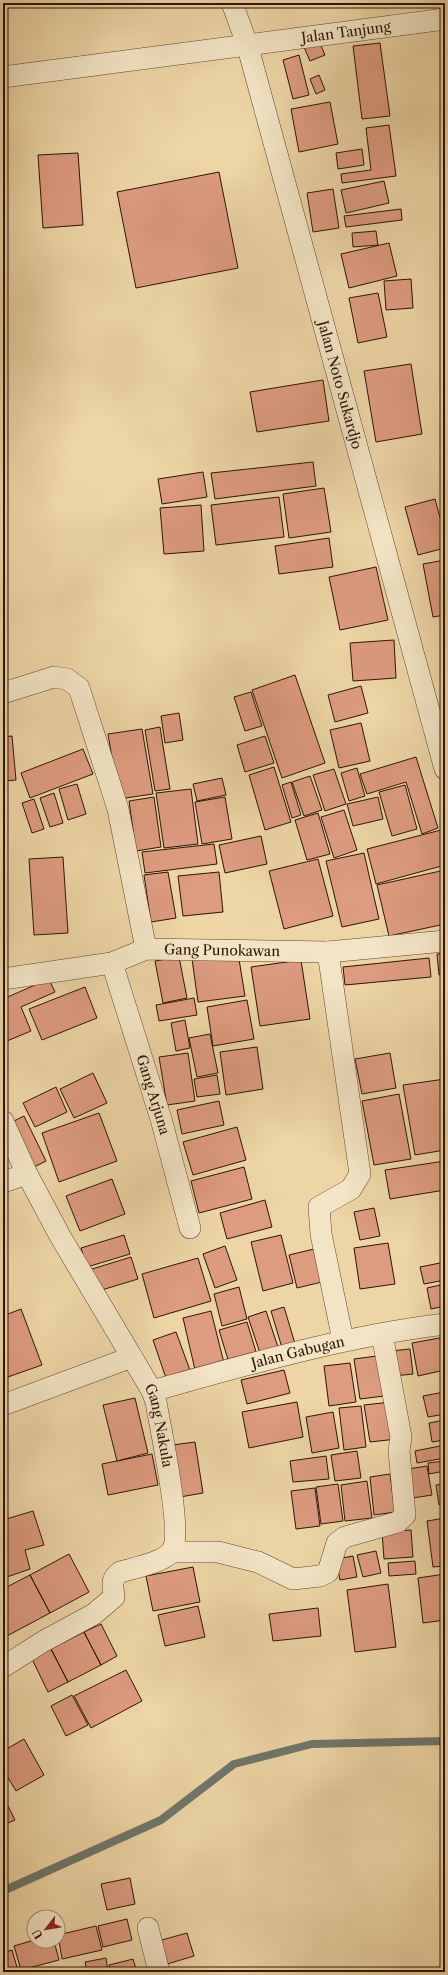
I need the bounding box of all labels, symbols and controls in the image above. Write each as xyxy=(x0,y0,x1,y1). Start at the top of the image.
street label: Jalan Tanjung xyxy=(298,17,392,47)
street label: Jalan Noto Sukardjo xyxy=(313,317,366,451)
street label: Gang Punokawan xyxy=(164,940,280,960)
street label: Gang Arjuna xyxy=(132,1052,174,1137)
street label: Jalan Gabugan xyxy=(247,1332,346,1373)
street label: Gang Nakula xyxy=(140,1380,177,1469)
north arrow xyxy=(26,1909,66,1949)
text: U xyxy=(29,1927,46,1942)

